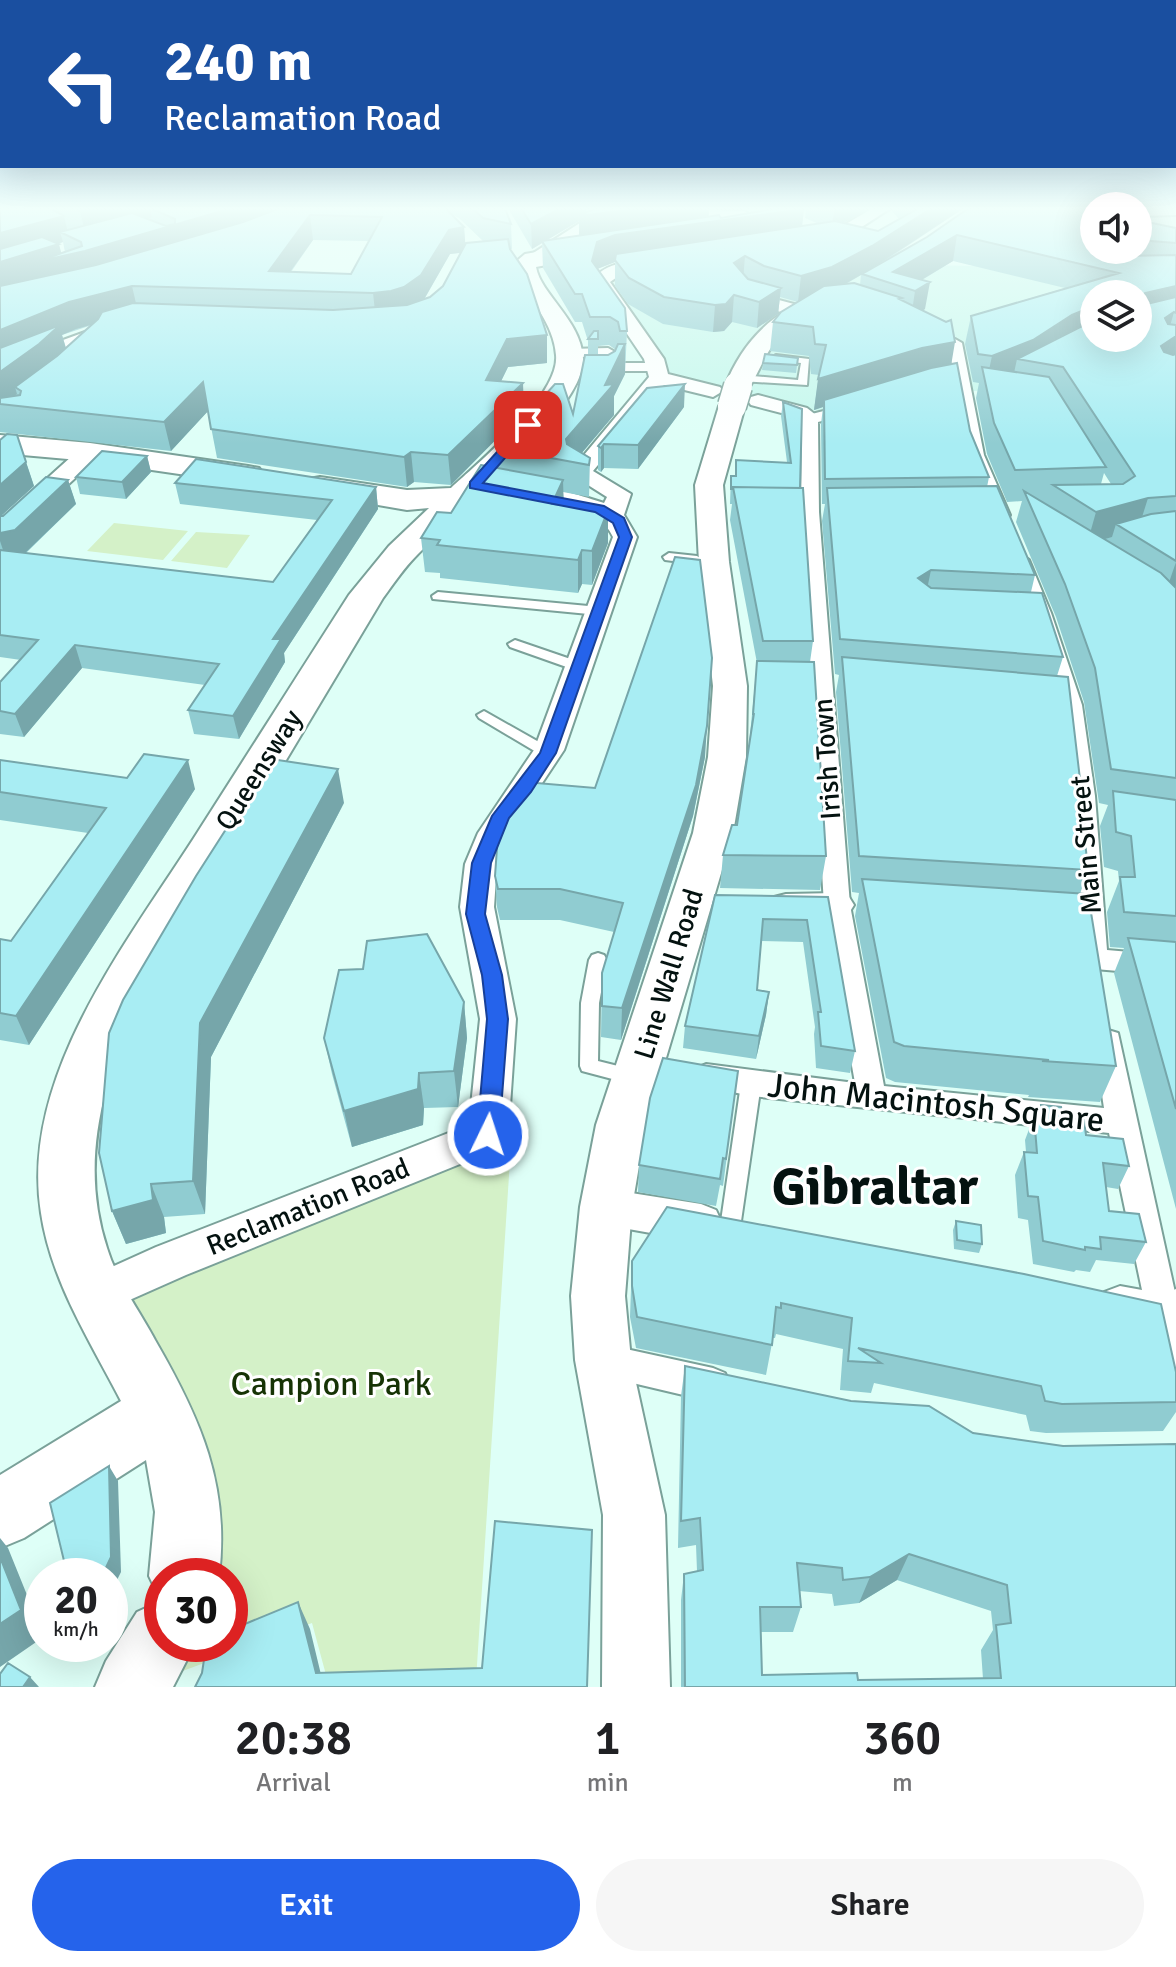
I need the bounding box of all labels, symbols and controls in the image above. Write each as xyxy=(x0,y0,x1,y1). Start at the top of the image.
text: 240 m xyxy=(164,27,312,96)
icon: left xyxy=(32,32,136,136)
text: Reclamation Road xyxy=(164,96,442,141)
map controls xyxy=(1080,192,1152,352)
button: sound xyxy=(1080,192,1152,264)
button: layers xyxy=(1080,280,1152,352)
pin xyxy=(494,391,562,459)
icon: arrive xyxy=(506,403,550,447)
street label: Irish Town xyxy=(806,697,848,821)
street label: Queensway xyxy=(209,703,309,837)
street label: Main Street xyxy=(1063,774,1109,916)
street label: Line Wall Road xyxy=(627,885,711,1063)
street label: John Macintosh Square xyxy=(766,1064,1106,1142)
position arrow xyxy=(446,1093,530,1177)
street label: Reclamation Road xyxy=(202,1151,414,1263)
district label: Gibraltar xyxy=(772,1155,979,1219)
park label: Campion Park xyxy=(231,1363,431,1405)
speed limit sign: 30 xyxy=(144,1558,248,1662)
text: 20 xyxy=(54,1575,98,1625)
text: km/h xyxy=(53,1617,99,1642)
text: 20:38 xyxy=(235,1709,352,1768)
text: 1 xyxy=(595,1709,621,1768)
text: 360 xyxy=(863,1709,941,1768)
text: Arrival xyxy=(256,1767,331,1799)
text: min xyxy=(587,1767,629,1799)
text: m xyxy=(892,1767,913,1799)
button: Exit xyxy=(32,1859,580,1951)
button: Share xyxy=(596,1859,1144,1951)

